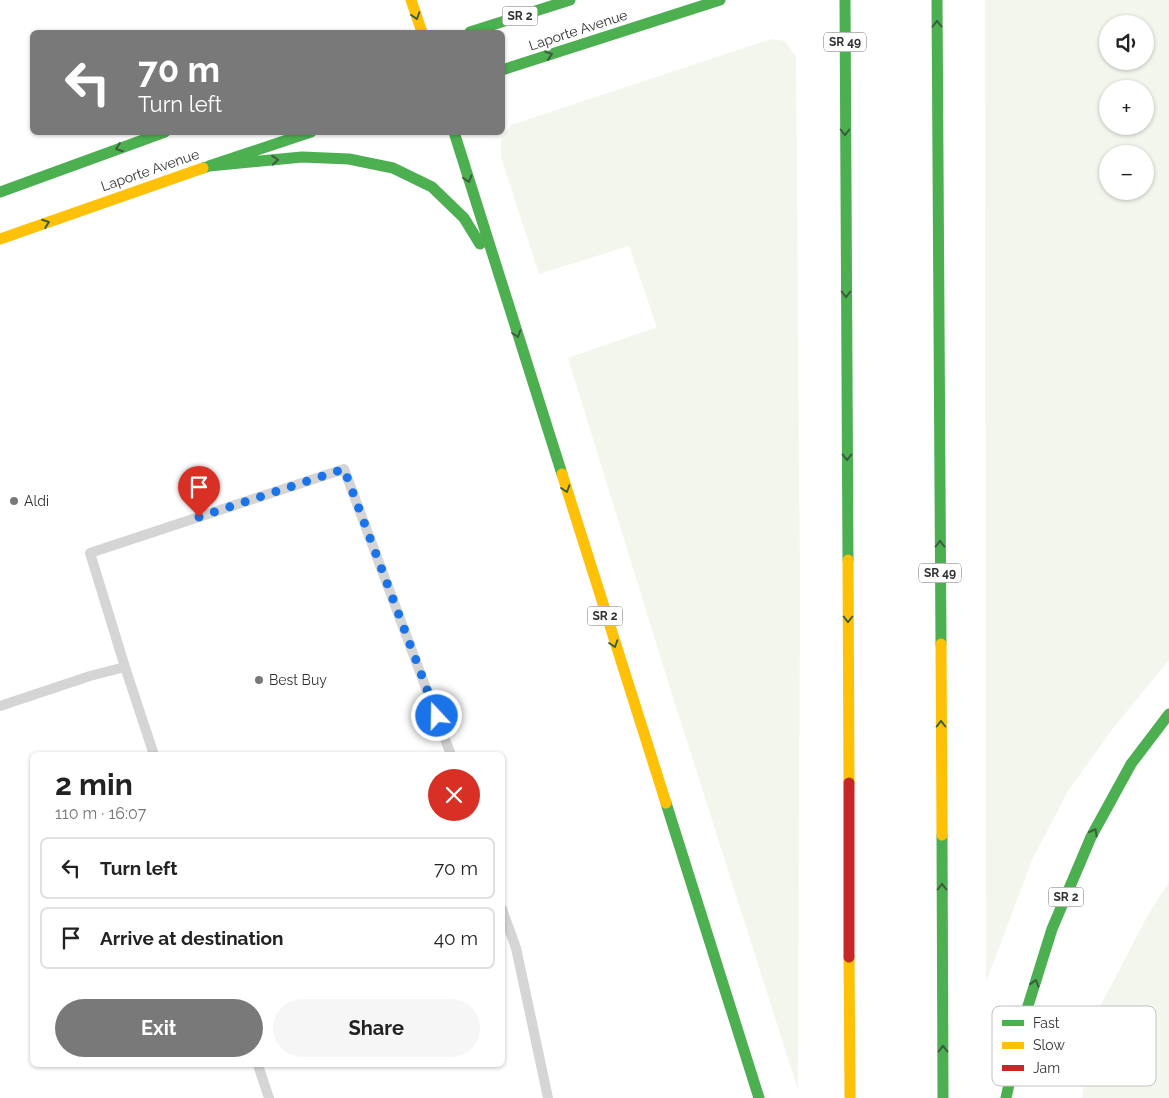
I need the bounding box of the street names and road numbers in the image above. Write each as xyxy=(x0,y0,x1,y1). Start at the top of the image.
road number: SR 2 xyxy=(502,7,538,26)
street label: Laporte Avenue xyxy=(527,7,629,53)
road number: SR 49 xyxy=(824,32,866,52)
street label: Laporte Avenue xyxy=(99,146,201,194)
road number: SR 49 xyxy=(919,564,961,582)
road number: SR 2 xyxy=(588,606,622,626)
road number: SR 2 xyxy=(1048,888,1084,906)

